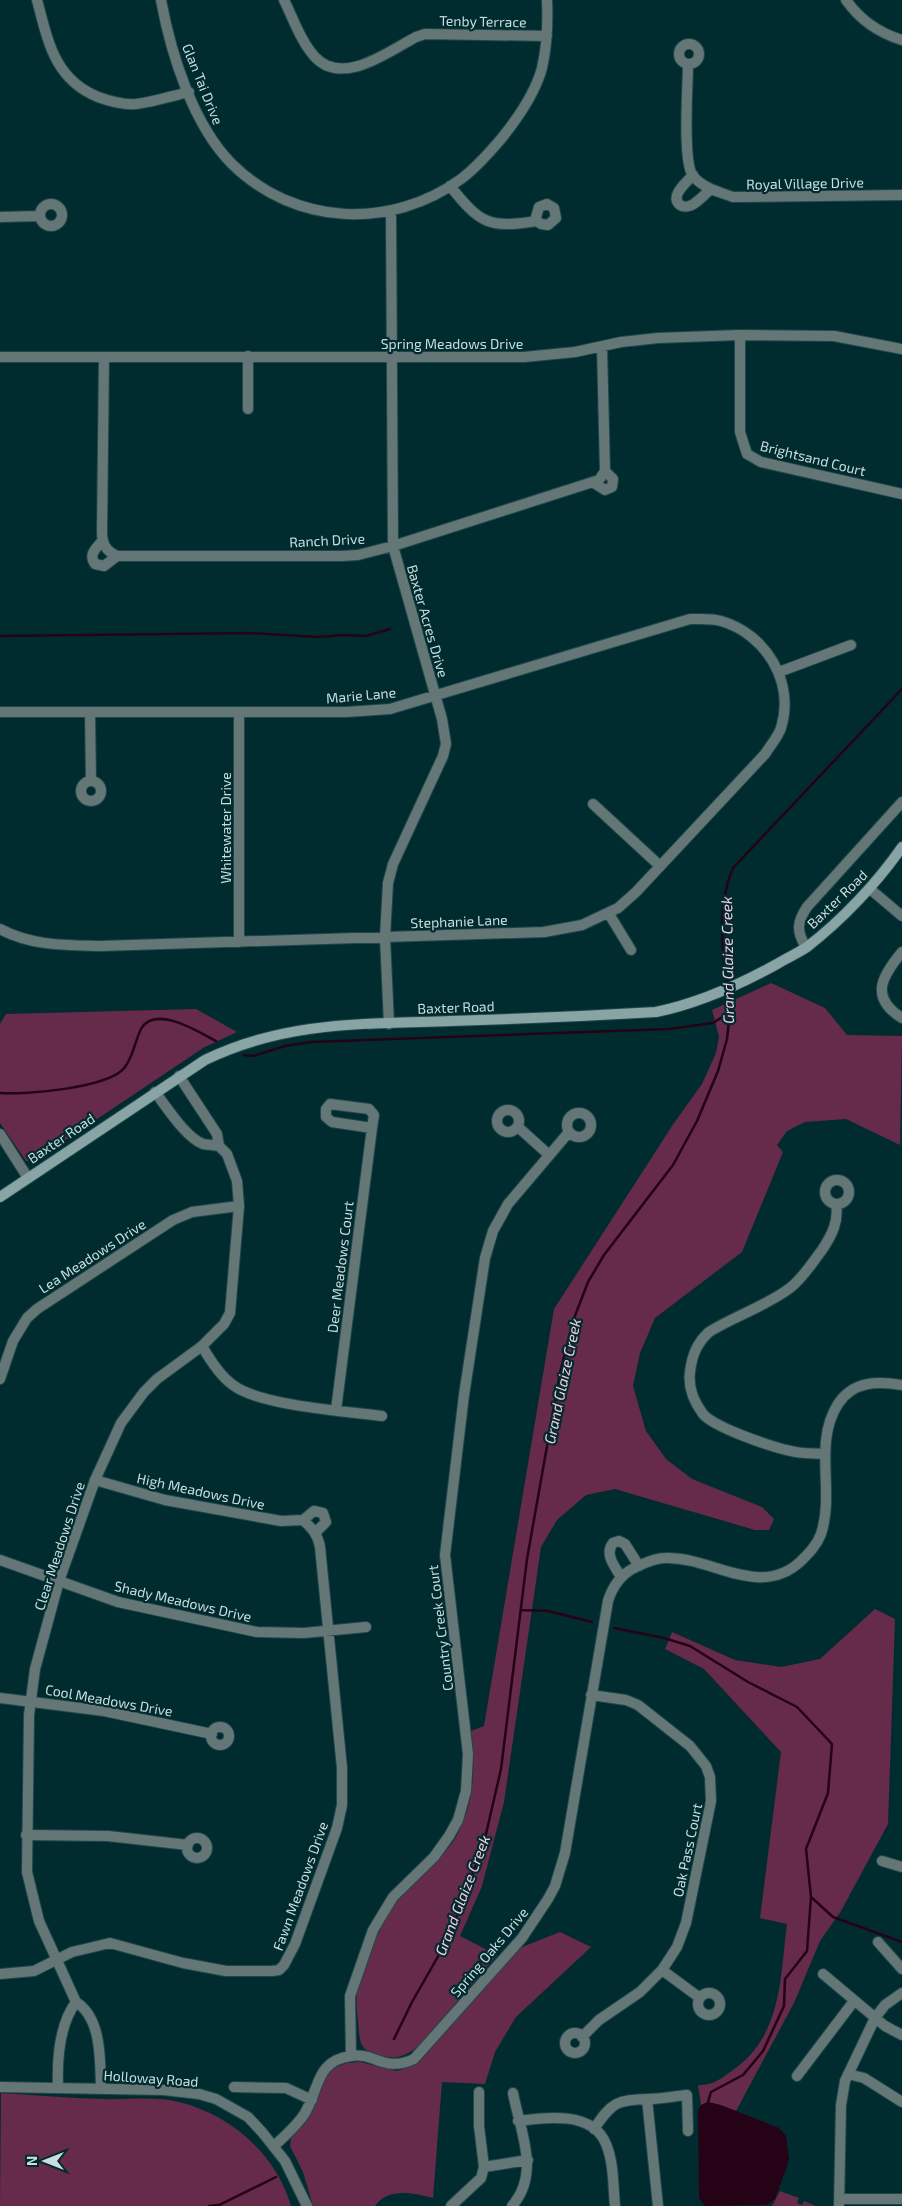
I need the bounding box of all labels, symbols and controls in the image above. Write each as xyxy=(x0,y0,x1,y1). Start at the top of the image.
street label: Tenby Terrace xyxy=(439,12,527,30)
street label: Glan Tai Drive xyxy=(179,41,227,127)
street label: Royal Village Drive xyxy=(746,173,864,193)
street label: Spring Meadows Drive xyxy=(381,335,523,352)
street label: Brightsand Court xyxy=(759,437,867,479)
street label: Ranch Drive xyxy=(289,530,365,550)
street label: Baxter Acres Drive xyxy=(404,563,452,679)
street label: Marie Lane xyxy=(325,683,397,707)
street label: Whitewater Drive xyxy=(217,772,234,884)
street label: Baxter Road xyxy=(803,866,871,932)
water label: Grand Glaize Creek xyxy=(717,896,737,1024)
street label: Stephanie Lane xyxy=(410,911,508,931)
street label: Baxter Road xyxy=(417,997,495,1017)
street label: Baxter Road xyxy=(24,1109,98,1167)
street label: Deer Meadows Court xyxy=(323,1200,357,1334)
street label: Lea Meadows Drive xyxy=(35,1215,149,1297)
water label: Grand Glaize Creek xyxy=(540,1317,584,1445)
street label: High Meadows Drive xyxy=(136,1469,266,1513)
street label: Clear Meadows Drive xyxy=(30,1480,88,1612)
street label: Country Creek Court xyxy=(424,1564,456,1692)
street label: Shady Meadows Drive xyxy=(113,1577,253,1625)
street label: Cool Meadows Drive xyxy=(44,1680,174,1720)
street label: Oak Pass Court xyxy=(669,1802,705,1898)
street label: Fawn Meadows Drive xyxy=(269,1819,331,1953)
water label: Grand Glaize Creek xyxy=(431,1832,493,1958)
street label: Spring Oaks Drive xyxy=(447,1904,531,2000)
street label: Holloway Road xyxy=(103,2066,199,2090)
north arrow xyxy=(20,2136,70,2186)
text: N xyxy=(23,2156,40,2166)

